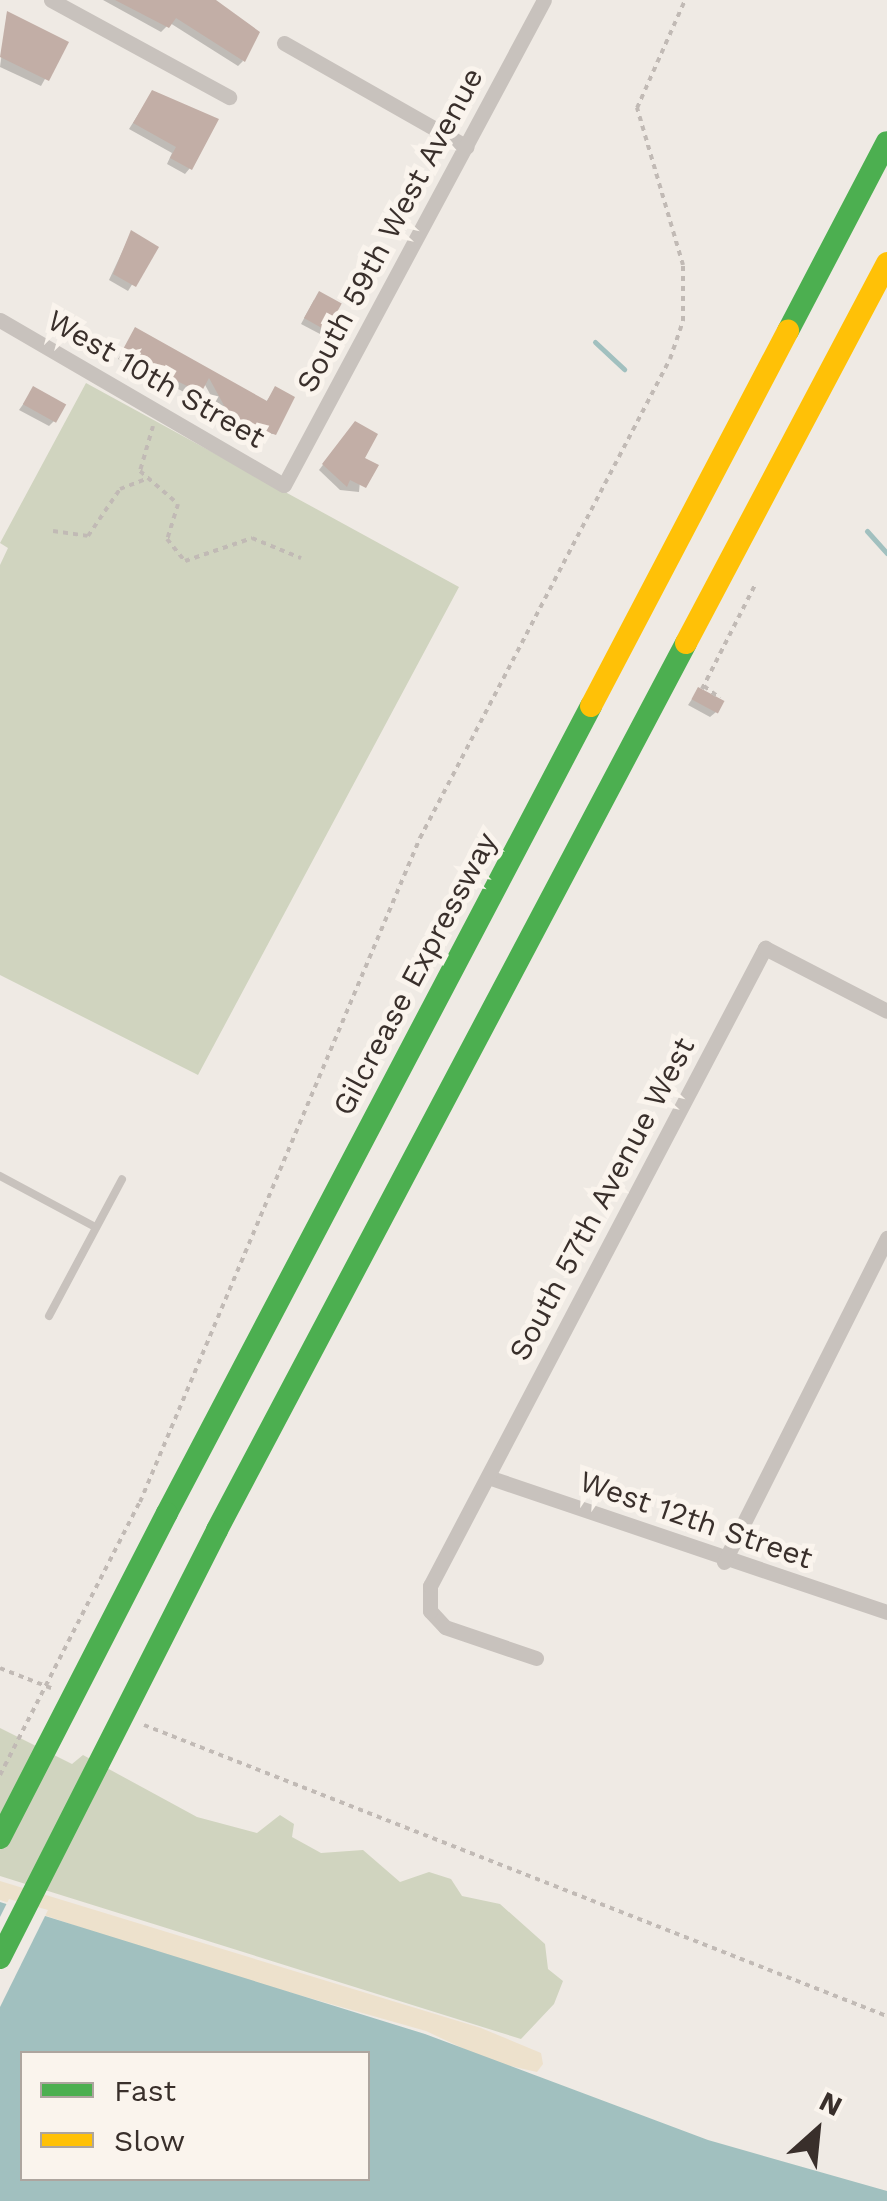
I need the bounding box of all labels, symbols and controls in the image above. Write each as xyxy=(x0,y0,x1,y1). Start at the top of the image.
street label: South 59th West Avenue xyxy=(289,61,491,399)
street label: West 10th Street xyxy=(41,302,271,456)
street label: Gilcrease Expressway xyxy=(325,826,505,1122)
street label: South 57th Avenue West xyxy=(501,1030,703,1368)
street label: West 12th Street xyxy=(575,1463,817,1577)
legend xyxy=(20,2051,370,2181)
text: Fast xyxy=(114,2073,176,2108)
north arrow xyxy=(767,2081,867,2181)
text: N xyxy=(814,2084,848,2123)
text: Slow xyxy=(114,2123,185,2158)

